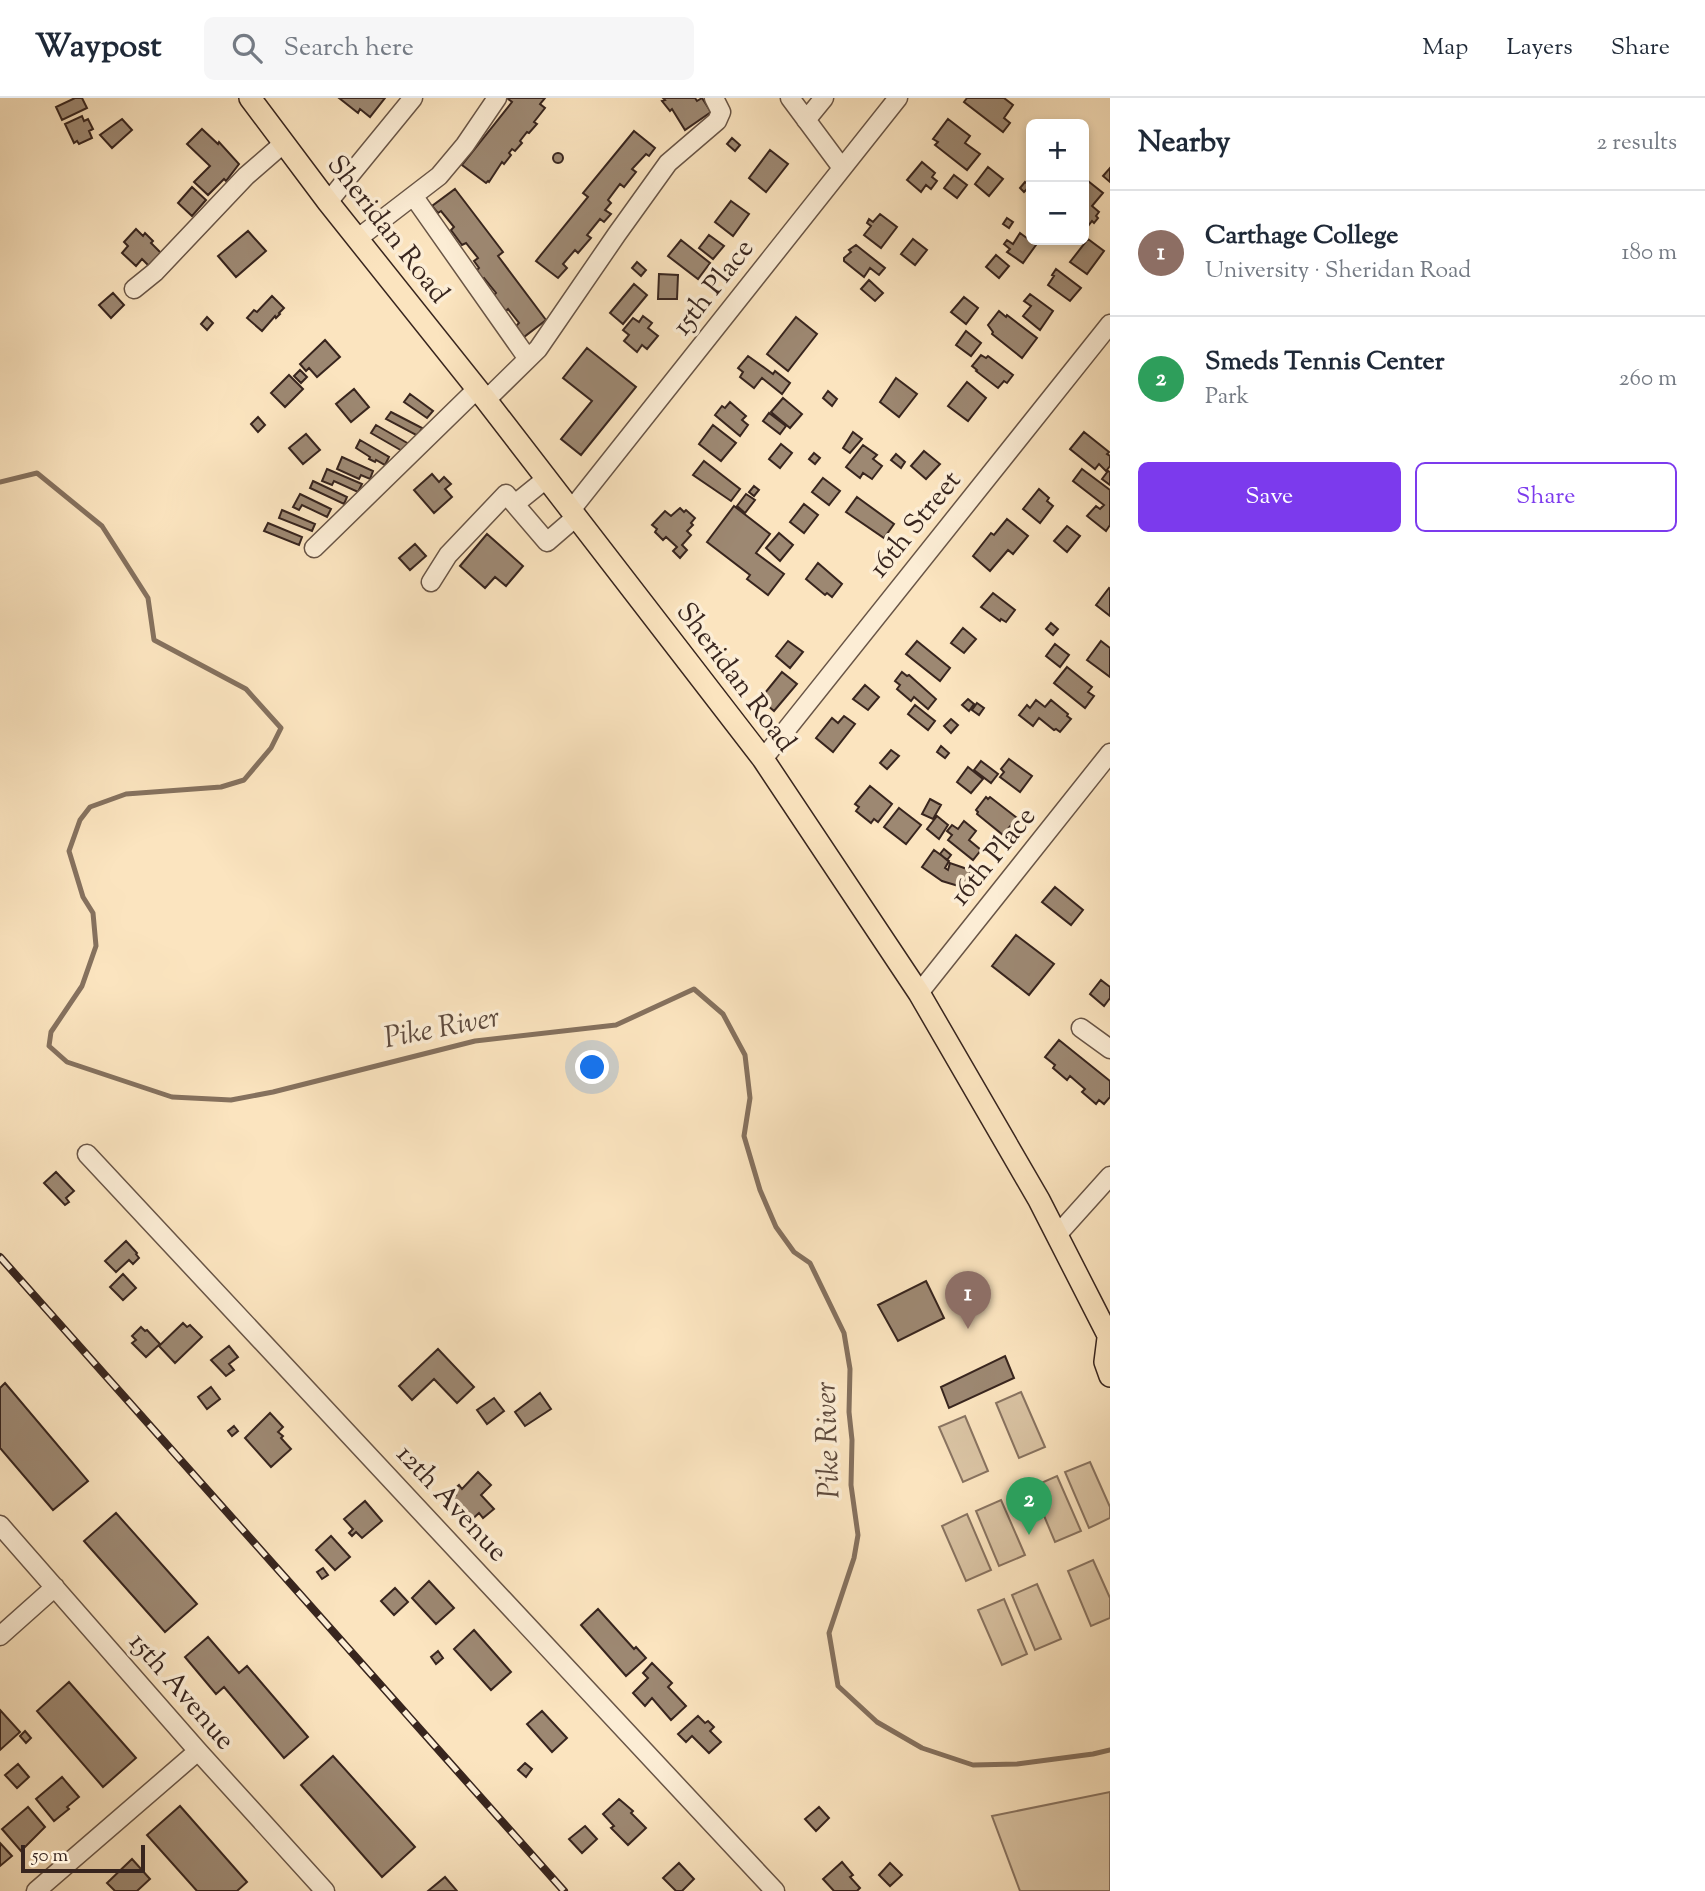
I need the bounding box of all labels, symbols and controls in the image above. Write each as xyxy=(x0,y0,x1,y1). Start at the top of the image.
search box xyxy=(204,17,694,80)
text: Waypost xyxy=(35,24,162,72)
icon: search xyxy=(228,29,266,67)
text: Search here xyxy=(284,30,414,67)
text: Map xyxy=(1422,31,1468,65)
text: Layers xyxy=(1506,31,1573,65)
text: Share xyxy=(1611,31,1670,65)
map controls xyxy=(1026,119,1089,245)
button: + xyxy=(1026,119,1089,182)
text: Nearby xyxy=(1138,122,1230,165)
text: 2 results xyxy=(1597,127,1677,160)
street label: Sheridan Road xyxy=(316,147,458,313)
button: − xyxy=(1026,182,1089,245)
text: Carthage College xyxy=(1205,218,1398,255)
street label: 15th Place xyxy=(663,231,765,345)
text: 1 xyxy=(1157,237,1165,270)
text: 180 m xyxy=(1622,237,1677,270)
text: University · Sheridan Road xyxy=(1205,255,1471,288)
text: Smeds Tennis Center xyxy=(1205,344,1445,381)
text: 2 xyxy=(1156,363,1166,396)
text: 260 m xyxy=(1619,363,1677,396)
text: Park xyxy=(1205,381,1249,414)
button: Save xyxy=(1138,462,1401,532)
button: Share xyxy=(1415,462,1677,532)
street label: 16th Street xyxy=(860,463,972,587)
street label: Sheridan Road xyxy=(665,595,805,761)
street label: 16th Place xyxy=(942,799,1046,915)
water label: Pike River xyxy=(380,997,504,1061)
your location xyxy=(575,1050,609,1084)
pin: 1 xyxy=(945,1271,991,1329)
water label: Pike River xyxy=(805,1380,853,1499)
street label: 12th Avenue xyxy=(386,1436,516,1572)
pin: 2 xyxy=(1006,1477,1052,1535)
street label: 15th Avenue xyxy=(118,1624,244,1760)
scale bar xyxy=(21,1842,145,1874)
text: 50 m xyxy=(32,1843,68,1870)

